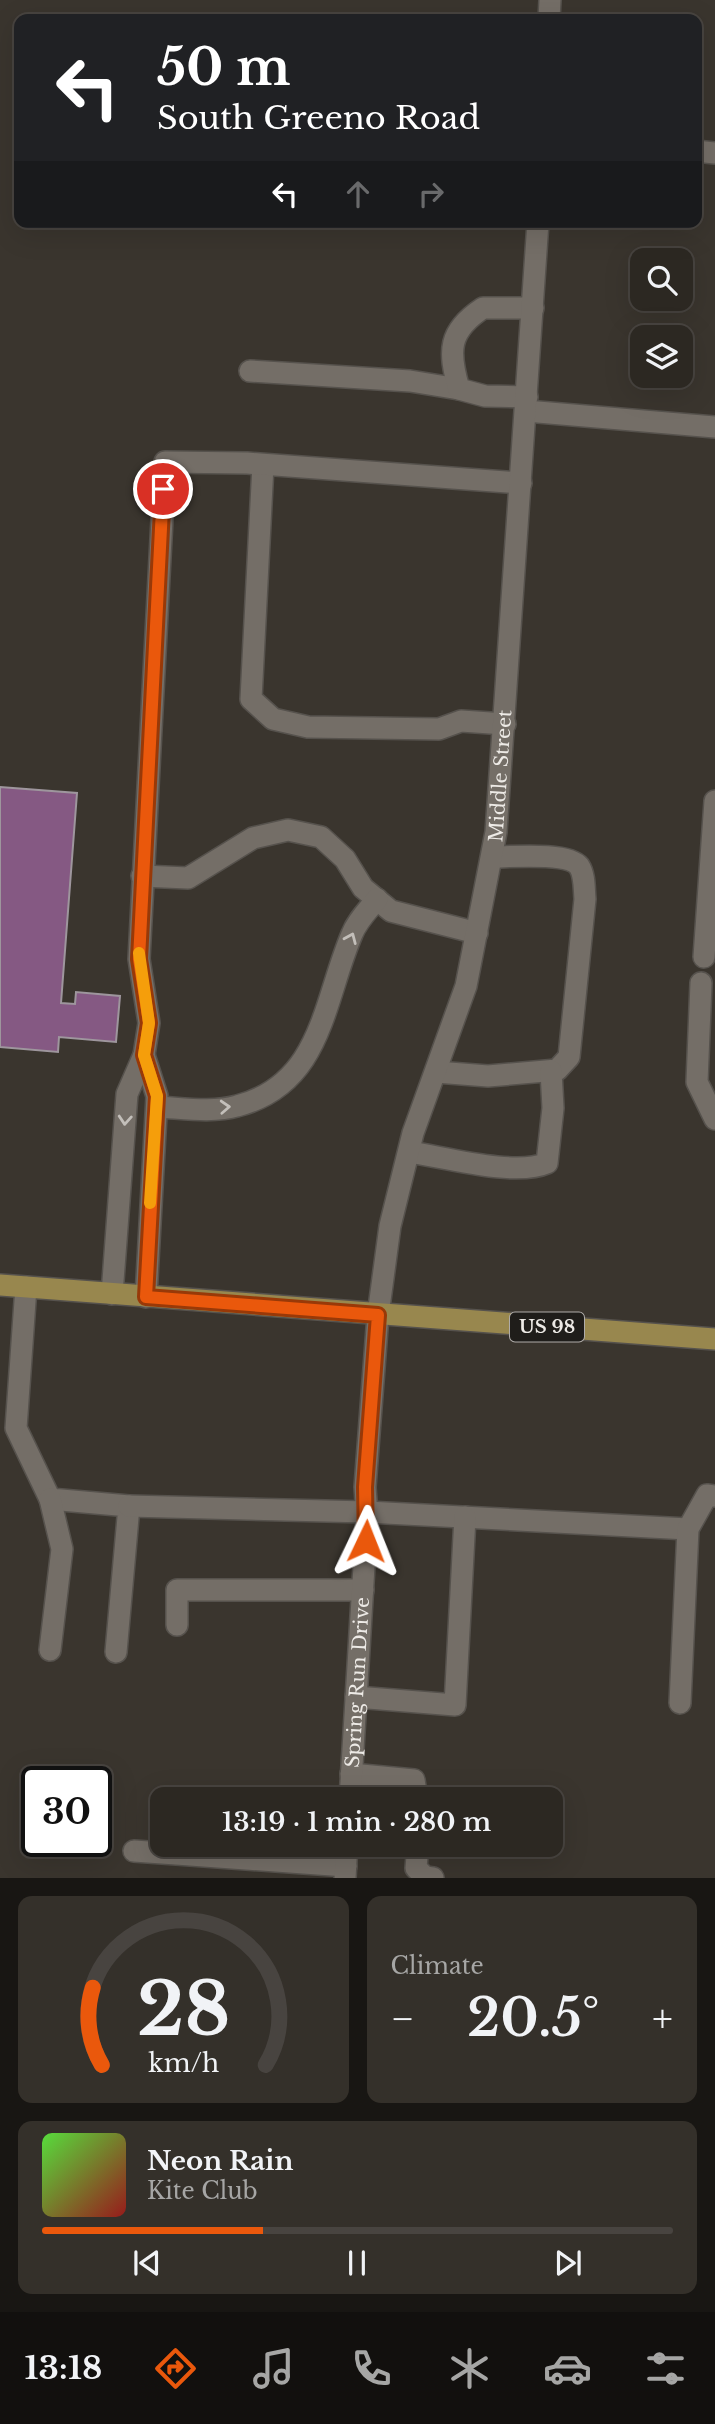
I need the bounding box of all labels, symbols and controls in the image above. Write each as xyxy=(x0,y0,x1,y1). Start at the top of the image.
text: 50 m xyxy=(157,37,290,98)
icon: left xyxy=(42,42,133,133)
text: South Greeno Road xyxy=(157,98,480,138)
icon: left xyxy=(266,175,304,213)
icon: ahead xyxy=(339,175,377,213)
icon: right xyxy=(412,175,450,213)
map controls xyxy=(630,248,693,388)
button: search xyxy=(630,248,693,311)
button: layers xyxy=(630,325,693,388)
pin xyxy=(133,459,193,519)
icon: arrive xyxy=(144,470,182,508)
street label: Middle Street xyxy=(484,708,516,843)
one-way arrow xyxy=(343,933,357,945)
one-way arrow xyxy=(220,1100,231,1115)
one-way arrow xyxy=(118,1115,133,1126)
road number: US 98 xyxy=(510,1312,584,1342)
position arrow xyxy=(329,1504,403,1578)
street label: Spring Run Drive xyxy=(341,1596,374,1768)
speed limit sign: 30 xyxy=(21,1766,112,1857)
text: 13:19 · 1 min · 280 m xyxy=(222,1806,491,1838)
text: Climate xyxy=(391,1952,484,1980)
text: 28 xyxy=(136,1965,230,2056)
text: 20.5° xyxy=(467,1986,600,2050)
text: − xyxy=(391,1995,415,2042)
text: + xyxy=(652,1995,673,2042)
text: km/h xyxy=(148,2048,219,2079)
text: Neon Rain xyxy=(147,2145,293,2177)
text: Kite Club xyxy=(147,2177,258,2205)
icon: previous xyxy=(128,2244,166,2282)
icon: pause xyxy=(338,2244,376,2282)
icon: next xyxy=(549,2244,587,2282)
icon: directions xyxy=(151,2344,200,2393)
icon: music xyxy=(249,2344,298,2393)
icon: phone xyxy=(347,2344,396,2393)
icon: climate xyxy=(445,2344,494,2393)
icon: car xyxy=(543,2344,592,2393)
icon: filters xyxy=(641,2344,690,2393)
text: 13:18 xyxy=(25,2348,102,2388)

